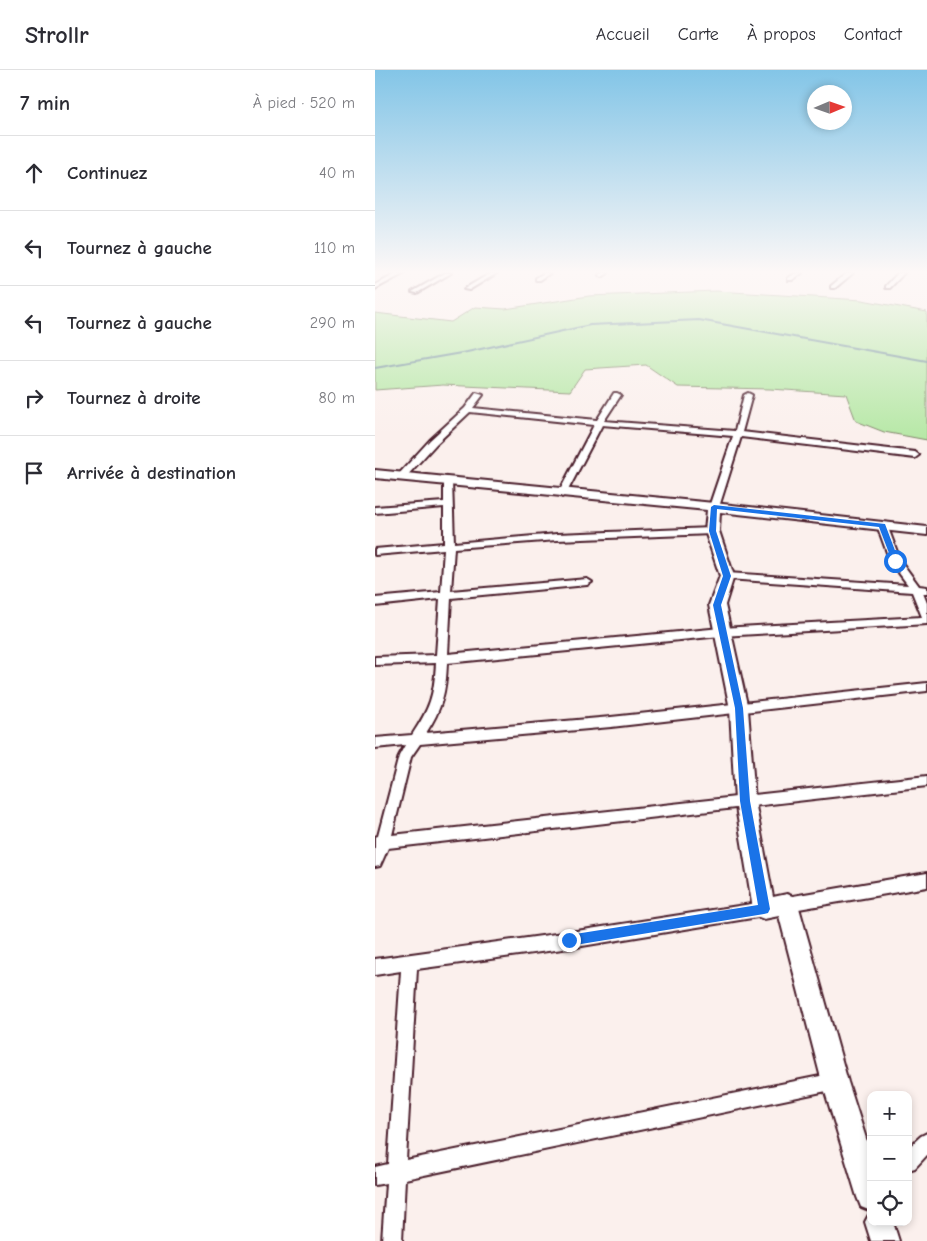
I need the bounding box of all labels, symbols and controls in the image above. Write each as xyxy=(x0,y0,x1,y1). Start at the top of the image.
text: Strollr xyxy=(25,21,89,49)
text: Accueil xyxy=(596,24,650,45)
text: Carte xyxy=(678,24,719,45)
text: À propos xyxy=(747,24,816,45)
text: Contact xyxy=(844,24,902,45)
north arrow xyxy=(807,85,852,130)
text: 7 min xyxy=(20,91,70,115)
text: À pied · 520 m xyxy=(253,94,355,112)
icon: ahead xyxy=(20,159,48,187)
text: Continuez xyxy=(67,162,147,184)
text: 40 m xyxy=(319,164,355,182)
icon: left xyxy=(20,234,48,262)
text: Tournez à gauche xyxy=(67,237,212,259)
text: 110 m xyxy=(314,239,355,257)
icon: left xyxy=(20,309,48,337)
text: Tournez à gauche xyxy=(67,312,212,334)
text: 290 m xyxy=(310,314,355,332)
icon: right xyxy=(20,384,48,412)
text: Tournez à droite xyxy=(67,387,201,409)
text: 80 m xyxy=(318,389,355,407)
icon: arrive xyxy=(20,459,48,487)
text: Arrivée à destination xyxy=(67,462,236,484)
route start xyxy=(884,550,907,573)
route end xyxy=(558,929,581,952)
map controls xyxy=(867,1091,912,1226)
button: + xyxy=(867,1091,912,1136)
button: − xyxy=(867,1136,912,1181)
button: locate xyxy=(867,1181,912,1226)

